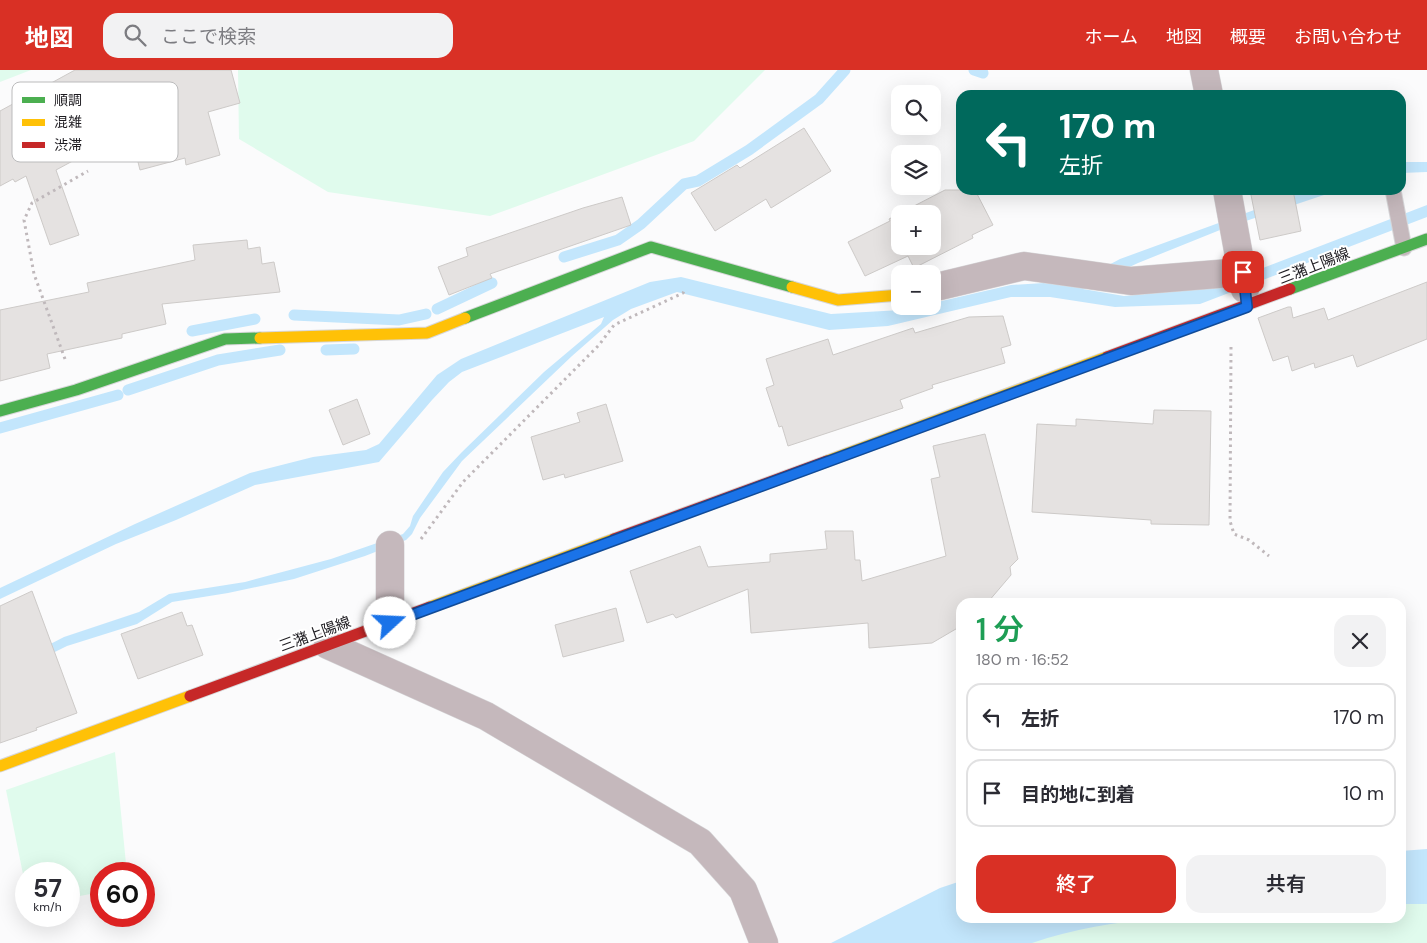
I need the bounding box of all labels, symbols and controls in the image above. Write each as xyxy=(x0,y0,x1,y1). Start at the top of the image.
search box xyxy=(103,13,453,58)
icon: search xyxy=(121,21,149,49)
text: 地図 xyxy=(25,22,73,53)
text: ここで検索 xyxy=(161,24,256,49)
text: ホーム xyxy=(1085,25,1138,49)
text: 地図 xyxy=(1166,25,1202,49)
text: 概要 xyxy=(1230,25,1266,49)
text: お問い合わせ xyxy=(1294,25,1402,49)
legend xyxy=(12,82,178,162)
map controls xyxy=(891,85,941,315)
button: search xyxy=(891,85,941,135)
text: 順調 xyxy=(54,91,82,109)
text: 170 m xyxy=(1059,103,1156,149)
icon: left xyxy=(976,110,1041,175)
text: 混雑 xyxy=(54,113,82,131)
text: 渋滞 xyxy=(54,136,82,154)
button: layers xyxy=(891,145,941,195)
text: 左折 xyxy=(1059,151,1103,180)
button: + xyxy=(891,205,941,255)
street label: 三潴上陽線 xyxy=(1275,243,1353,289)
pin xyxy=(1222,251,1264,293)
icon: arrive xyxy=(1229,258,1257,286)
button: − xyxy=(891,265,941,315)
position arrow xyxy=(363,596,415,648)
text: 1 分 xyxy=(976,610,1024,649)
street label: 三潴上陽線 xyxy=(276,612,354,656)
button: close xyxy=(1334,615,1386,667)
text: 180 m · 16:52 xyxy=(976,649,1069,670)
icon: left xyxy=(978,703,1006,731)
text: 170 m xyxy=(1333,705,1384,730)
text: 左折 xyxy=(1021,706,1059,731)
icon: arrive xyxy=(978,779,1006,807)
text: 10 m xyxy=(1343,781,1384,806)
text: 目的地に到着 xyxy=(1021,782,1135,807)
button: 終了 xyxy=(976,855,1176,913)
button: 共有 xyxy=(1186,855,1386,913)
speed limit sign: 60 xyxy=(90,862,155,927)
text: 57 xyxy=(33,872,62,905)
text: km/h xyxy=(33,899,62,915)

